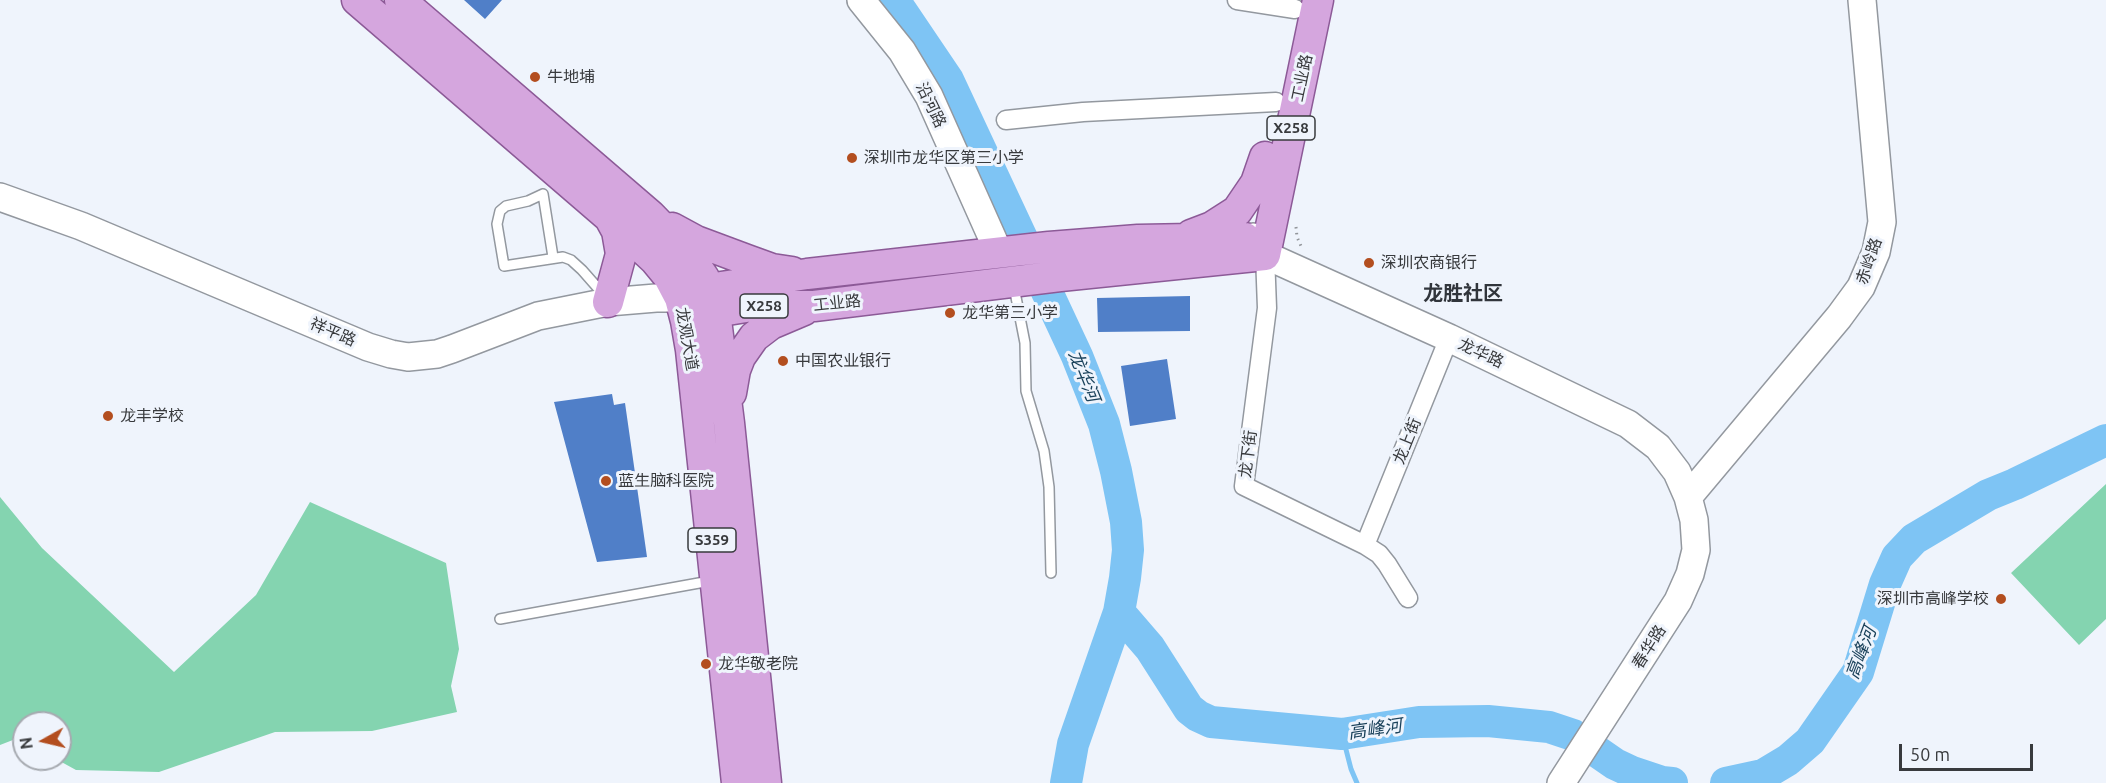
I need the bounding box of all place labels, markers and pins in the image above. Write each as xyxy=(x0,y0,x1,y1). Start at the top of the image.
place label: 牛地埔 xyxy=(547,67,595,87)
marker: 牛地埔 xyxy=(528,70,542,84)
place label: 深圳市龙华区第三小学 xyxy=(864,148,1024,168)
marker: 深圳市龙华区第三小学 xyxy=(845,151,859,165)
place label: 深圳农商银行 xyxy=(1381,253,1477,273)
marker: 深圳农商银行 xyxy=(1362,256,1376,270)
place label: 龙华第三小学 xyxy=(962,303,1058,323)
marker: 龙华第三小学 xyxy=(943,306,957,320)
place label: 中国农业银行 xyxy=(795,351,891,371)
marker: 中国农业银行 xyxy=(776,354,790,368)
place label: 龙丰学校 xyxy=(120,406,184,426)
marker: 龙丰学校 xyxy=(101,409,115,423)
place label: 蓝生脑科医院 xyxy=(618,471,714,491)
marker: 蓝生脑科医院 xyxy=(599,474,613,488)
place label: 深圳市高峰学校 xyxy=(1877,589,1989,609)
marker: 深圳市高峰学校 xyxy=(1994,592,2008,606)
place label: 龙华敬老院 xyxy=(718,654,798,674)
marker: 龙华敬老院 xyxy=(699,657,713,671)

